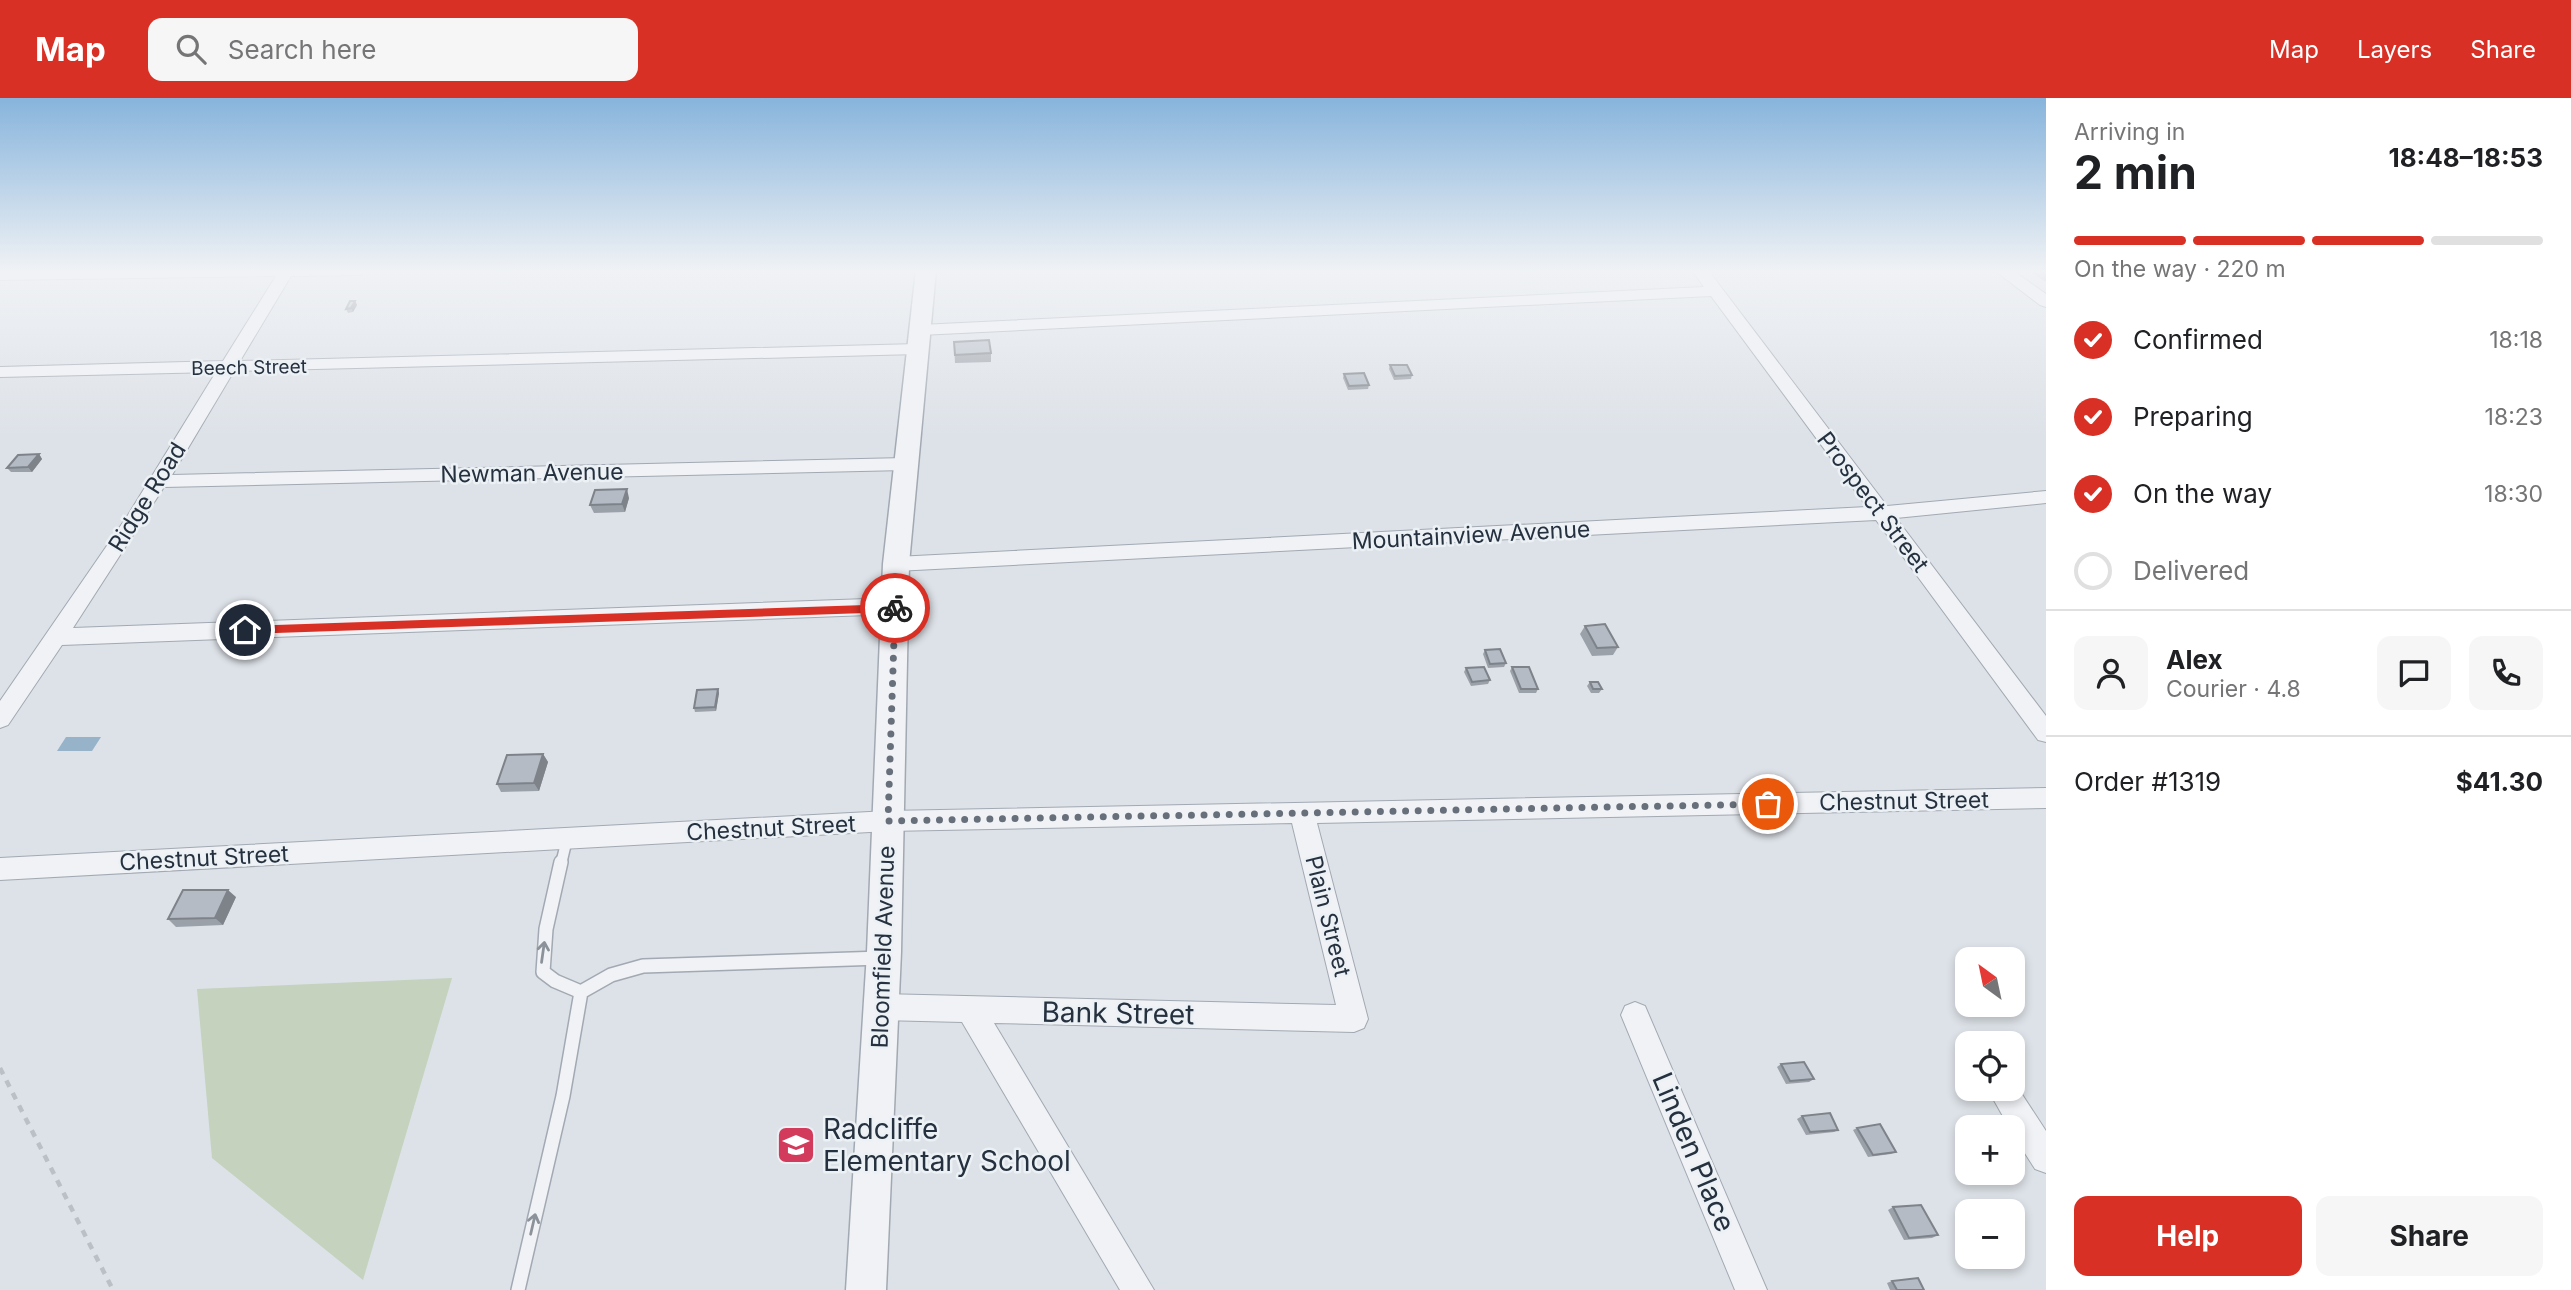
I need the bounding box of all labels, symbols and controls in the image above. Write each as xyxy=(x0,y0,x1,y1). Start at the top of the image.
search box xyxy=(148,18,638,81)
text: Map xyxy=(35,29,106,69)
icon: search xyxy=(172,30,210,68)
text: Search here xyxy=(228,34,376,65)
text: Map xyxy=(2269,35,2319,64)
text: Layers xyxy=(2357,35,2432,64)
text: Share xyxy=(2470,35,2536,64)
text: Arriving in xyxy=(2074,118,2185,146)
text: 18:48–18:53 xyxy=(2388,142,2543,173)
text: 2 min xyxy=(2074,144,2197,200)
text: On the way · 220 m xyxy=(2074,255,2286,283)
icon: check xyxy=(2074,321,2112,359)
text: Confirmed xyxy=(2133,324,2263,355)
text: 18:18 xyxy=(2489,326,2543,354)
street label: Beech Street xyxy=(191,355,307,380)
icon: check xyxy=(2074,398,2112,436)
text: Preparing xyxy=(2133,401,2253,432)
text: 18:23 xyxy=(2485,403,2543,431)
street label: Prospect Street xyxy=(1811,426,1935,578)
street label: Ridge Road xyxy=(102,437,192,557)
street label: Newman Avenue xyxy=(440,457,624,489)
icon: check xyxy=(2074,475,2112,513)
text: On the way xyxy=(2133,478,2272,509)
text: 18:30 xyxy=(2484,480,2543,508)
street label: Mountainview Avenue xyxy=(1351,515,1591,555)
text: Delivered xyxy=(2133,555,2249,586)
courier xyxy=(860,573,930,643)
icon: bike xyxy=(876,589,914,627)
pin xyxy=(215,600,275,660)
icon: home xyxy=(226,611,264,649)
button: person xyxy=(2074,636,2148,710)
button: chat xyxy=(2377,636,2451,710)
button: phone xyxy=(2469,636,2543,710)
text: Alex xyxy=(2166,644,2223,675)
text: Courier · 4.8 xyxy=(2166,675,2301,703)
text: Order #1319 xyxy=(2074,766,2221,797)
text: $41.30 xyxy=(2456,766,2543,797)
pin xyxy=(1738,774,1798,834)
icon: bag xyxy=(1749,785,1787,823)
street label: Chestnut Street xyxy=(1819,786,1989,816)
street label: Chestnut Street xyxy=(686,810,857,846)
street label: Chestnut Street xyxy=(119,840,290,876)
street label: Bloomfield Avenue xyxy=(865,845,901,1049)
street label: Plain Street xyxy=(1299,853,1357,980)
one-way arrow xyxy=(537,941,550,963)
north arrow xyxy=(1955,947,2025,1017)
map controls xyxy=(1955,947,2025,1269)
street label: Bank Street xyxy=(1041,995,1195,1031)
button: locate xyxy=(1955,1031,2025,1101)
street label: Linden Place xyxy=(1645,1067,1743,1237)
place label: Radcliffe Elementary School xyxy=(823,1112,1071,1178)
button: + xyxy=(1955,1115,2025,1185)
school or university icon: Radcliffe Elementary School xyxy=(775,1124,817,1166)
button: Help xyxy=(2074,1196,2302,1276)
button: Share xyxy=(2316,1196,2543,1276)
button: − xyxy=(1955,1199,2025,1269)
one-way arrow xyxy=(527,1213,540,1235)

